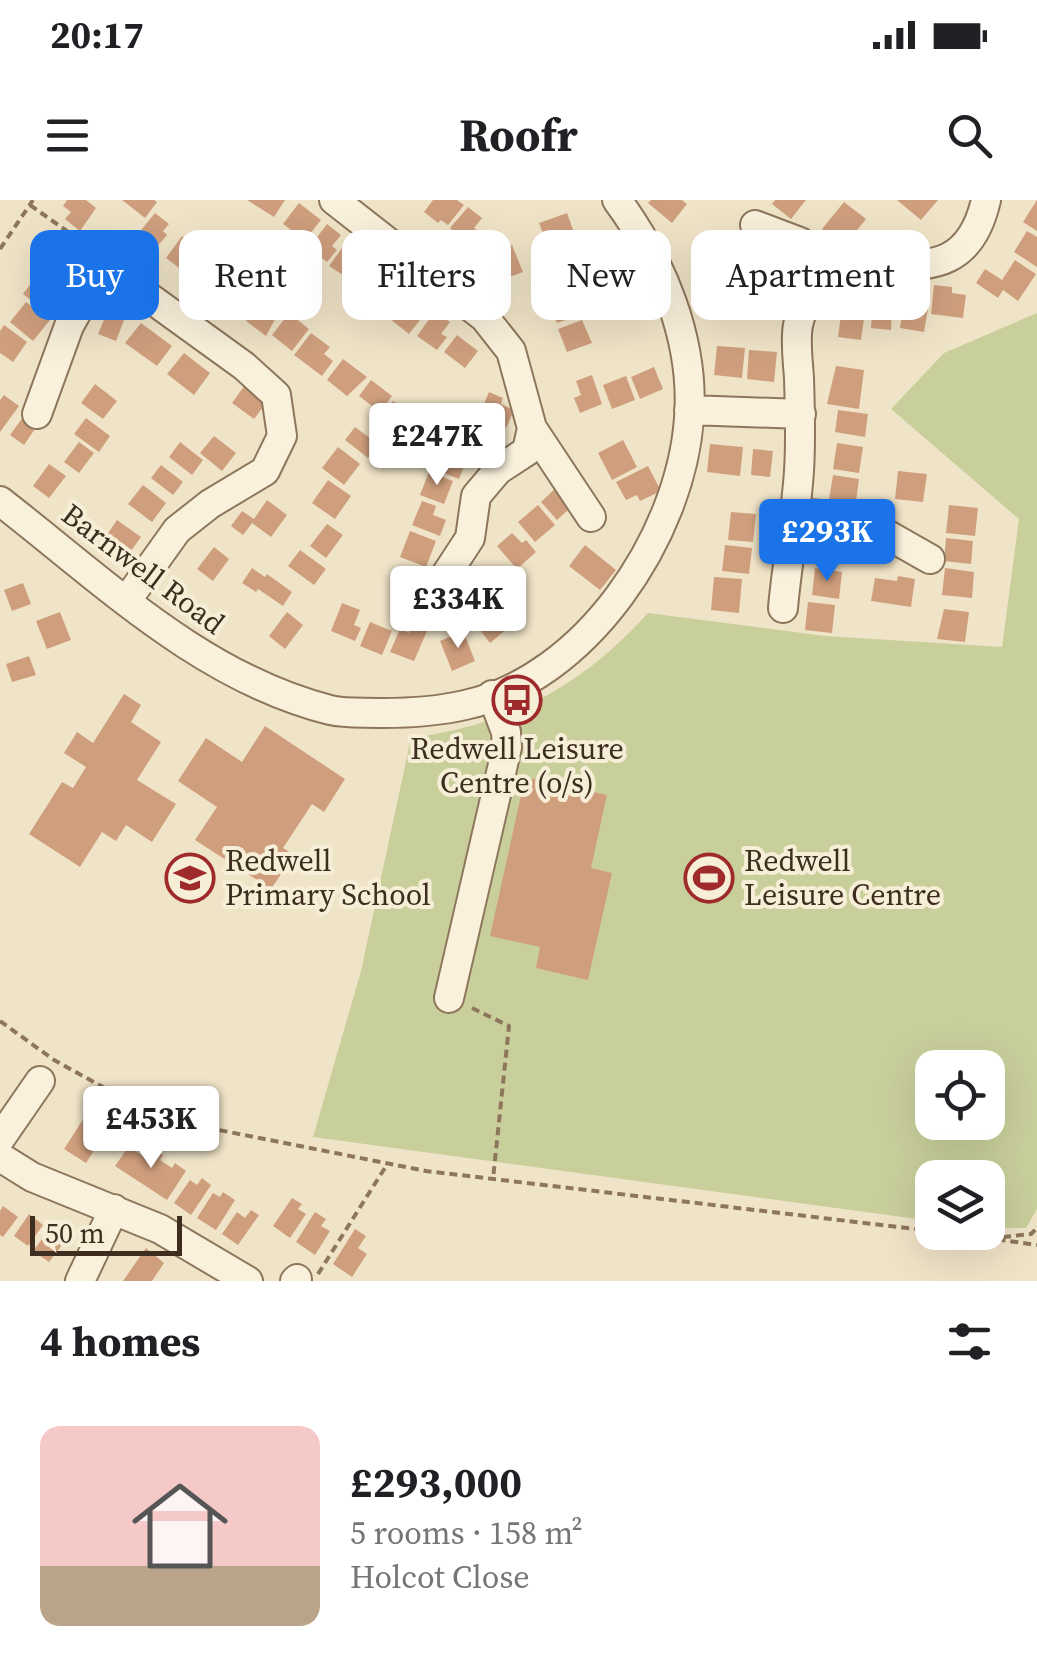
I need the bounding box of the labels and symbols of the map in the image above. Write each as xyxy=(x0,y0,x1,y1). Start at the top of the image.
pin: £247K xyxy=(367,403,507,488)
street label: Barnwell Road xyxy=(53,494,233,643)
pin: £293K xyxy=(757,499,897,584)
pin: £334K xyxy=(388,566,528,651)
bus stop icon: Redwell Leisure Centre (o/s) xyxy=(491,674,543,726)
place label: Redwell Leisure Centre (o/s) xyxy=(410,728,624,803)
place label: Redwell Primary School xyxy=(225,840,431,915)
place label: Redwell Leisure Centre xyxy=(744,840,941,915)
school or university icon: Redwell Primary School xyxy=(164,852,216,904)
sports icon: Redwell Leisure Centre xyxy=(683,852,735,904)
pin: £453K xyxy=(81,1086,221,1171)
scale bar xyxy=(30,1211,182,1256)

